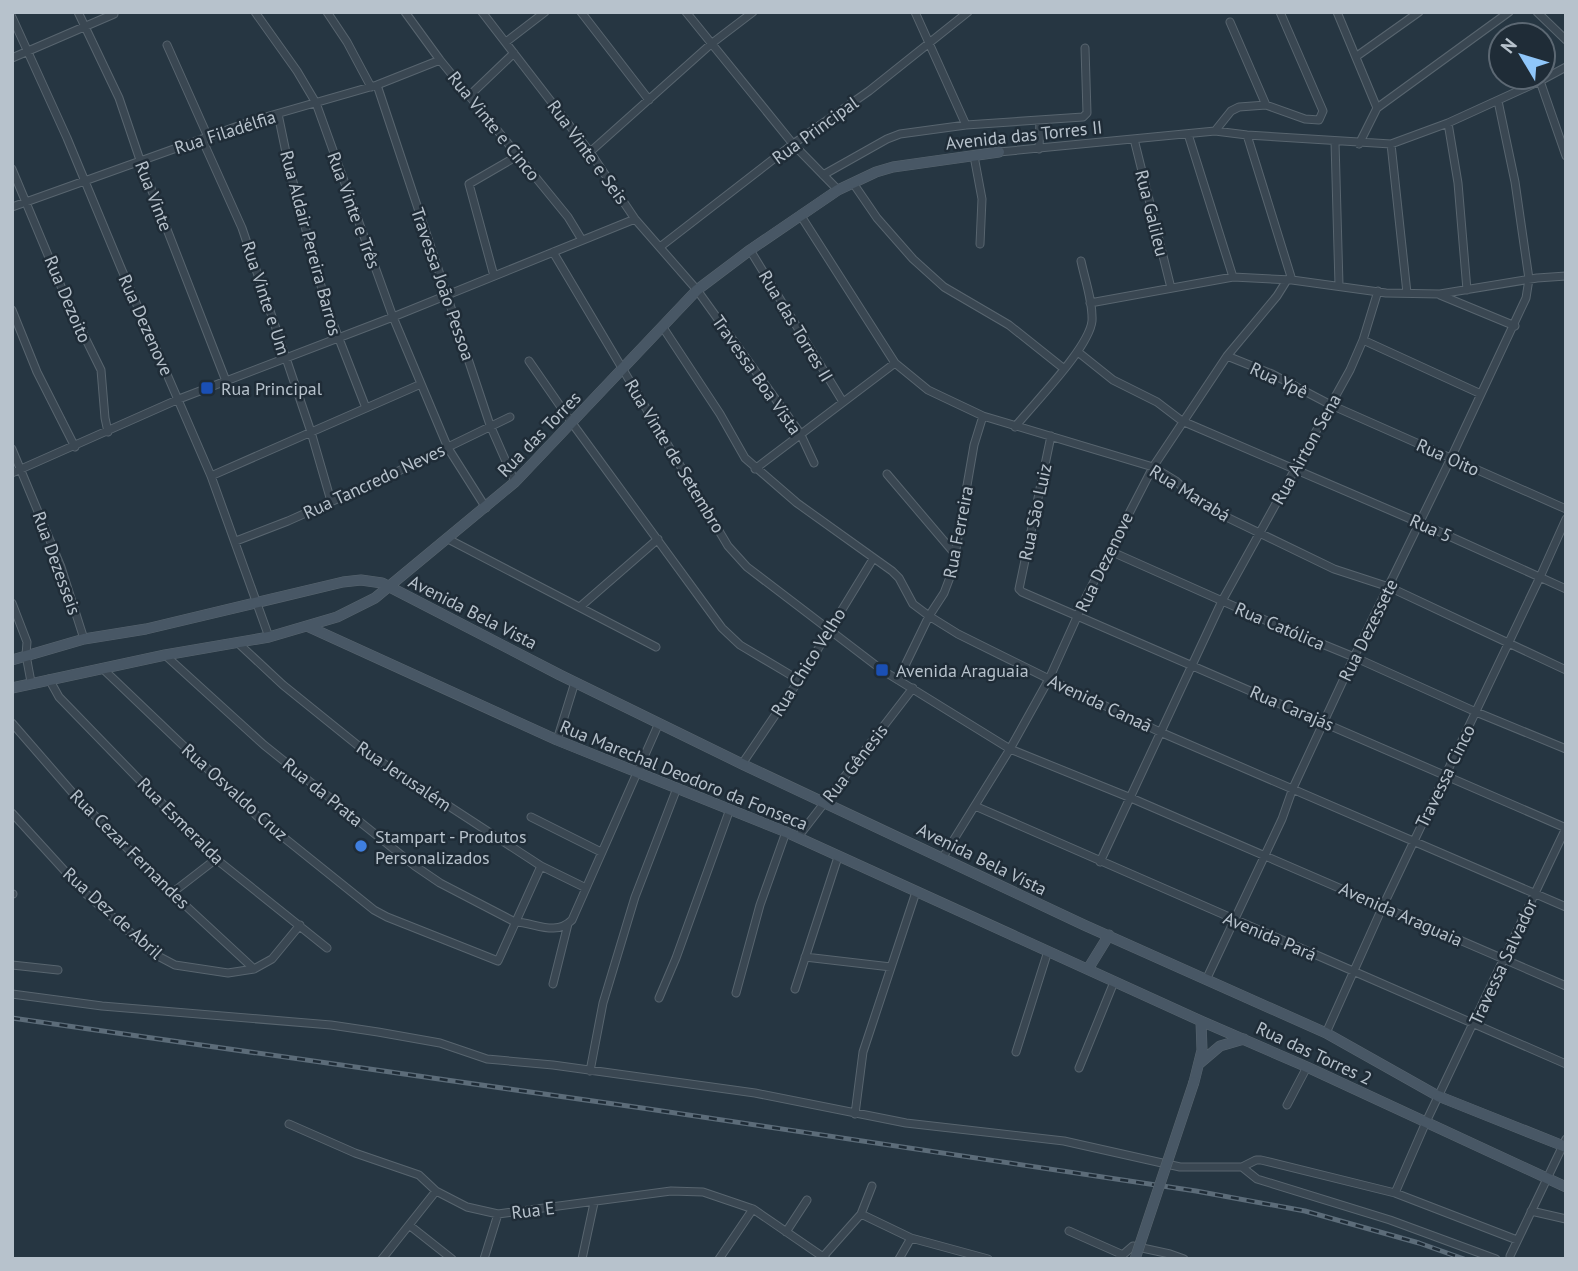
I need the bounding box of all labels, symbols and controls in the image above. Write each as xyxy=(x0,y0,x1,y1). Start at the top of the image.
north arrow xyxy=(1487,21,1557,91)
text: N xyxy=(1495,33,1522,58)
street label: Rua Vinte e Cinco xyxy=(443,67,545,185)
street label: Rua Principal xyxy=(767,91,863,169)
street label: Rua Vinte e Seis xyxy=(542,95,634,209)
street label: Rua Filadélfia xyxy=(172,105,278,159)
street label: Avenida das Torres II xyxy=(944,115,1104,155)
street label: Rua Aldair Pereira Barros xyxy=(275,148,347,338)
street label: Rua Vinte e Três xyxy=(322,149,386,271)
street label: Rua Vinte xyxy=(130,158,178,234)
street label: Rua Galileu xyxy=(1130,167,1174,259)
street label: Travessa João Pessoa xyxy=(406,205,480,363)
street label: Rua Vinte e Um xyxy=(237,238,295,358)
street label: Rua Dezoito xyxy=(39,252,97,346)
street label: Rua das Torres II xyxy=(754,266,838,386)
street label: Rua Dezenove xyxy=(113,271,179,379)
street label: Travessa Boa Vista xyxy=(707,311,807,439)
street label: Rua Ypê xyxy=(1246,357,1312,403)
street label: Rua Vinte de Setembro xyxy=(620,375,730,537)
place label: Rua Principal xyxy=(221,377,323,400)
marker: Rua Principal xyxy=(199,380,215,396)
street label: Rua das Torres xyxy=(492,386,586,482)
street label: Rua Airton Sena xyxy=(1266,390,1346,508)
street label: Rua Oito xyxy=(1413,433,1483,481)
street label: Rua Tancredo Neves xyxy=(299,438,449,524)
street label: Rua Marabá xyxy=(1145,459,1235,527)
street label: Rua São Luiz xyxy=(1014,461,1056,563)
street label: Rua Ferreira xyxy=(938,484,978,580)
street label: Rua Dezesseis xyxy=(28,508,86,618)
street label: Rua Dezenove xyxy=(1070,508,1138,616)
street label: Rua 5 xyxy=(1406,509,1456,547)
street label: Avenida Bela Vista xyxy=(405,570,541,654)
street label: Rua Dezessete xyxy=(1333,575,1403,685)
street label: Rua Católica xyxy=(1232,597,1328,655)
street label: Rua Chico Velho xyxy=(765,603,851,721)
place label: Avenida Araguaia xyxy=(896,659,1029,682)
marker: Avenida Araguaia xyxy=(874,662,890,678)
street label: Avenida Canaã xyxy=(1044,669,1156,737)
street label: Rua Carajás xyxy=(1246,680,1338,736)
street label: Rua Marechal Deodoro da Fonseca xyxy=(557,715,811,835)
street label: Rua Gênesis xyxy=(817,719,893,807)
street label: Travessa Cinco xyxy=(1410,721,1480,831)
street label: Rua Jerusalém xyxy=(352,736,456,816)
street label: Rua Osvaldo Cruz xyxy=(177,738,293,846)
street label: Rua da Prata xyxy=(278,753,368,831)
street label: Rua Esmeralda xyxy=(133,773,229,869)
street label: Rua Cezar Fernandes xyxy=(65,784,195,914)
street label: Avenida Bela Vista xyxy=(913,818,1051,900)
place label: Stampart - Produtos Personalizados xyxy=(375,825,527,869)
marker: Stampart - Produtos Personalizados xyxy=(353,838,369,854)
street label: Rua Dez de Abril xyxy=(58,862,168,964)
street label: Avenida Araguaia xyxy=(1336,877,1466,951)
street label: Travessa Salvador xyxy=(1464,895,1542,1029)
street label: Avenida Pará xyxy=(1220,906,1320,966)
street label: Rua das Torres 2 xyxy=(1252,1016,1376,1090)
street label: Rua E xyxy=(510,1196,556,1224)

